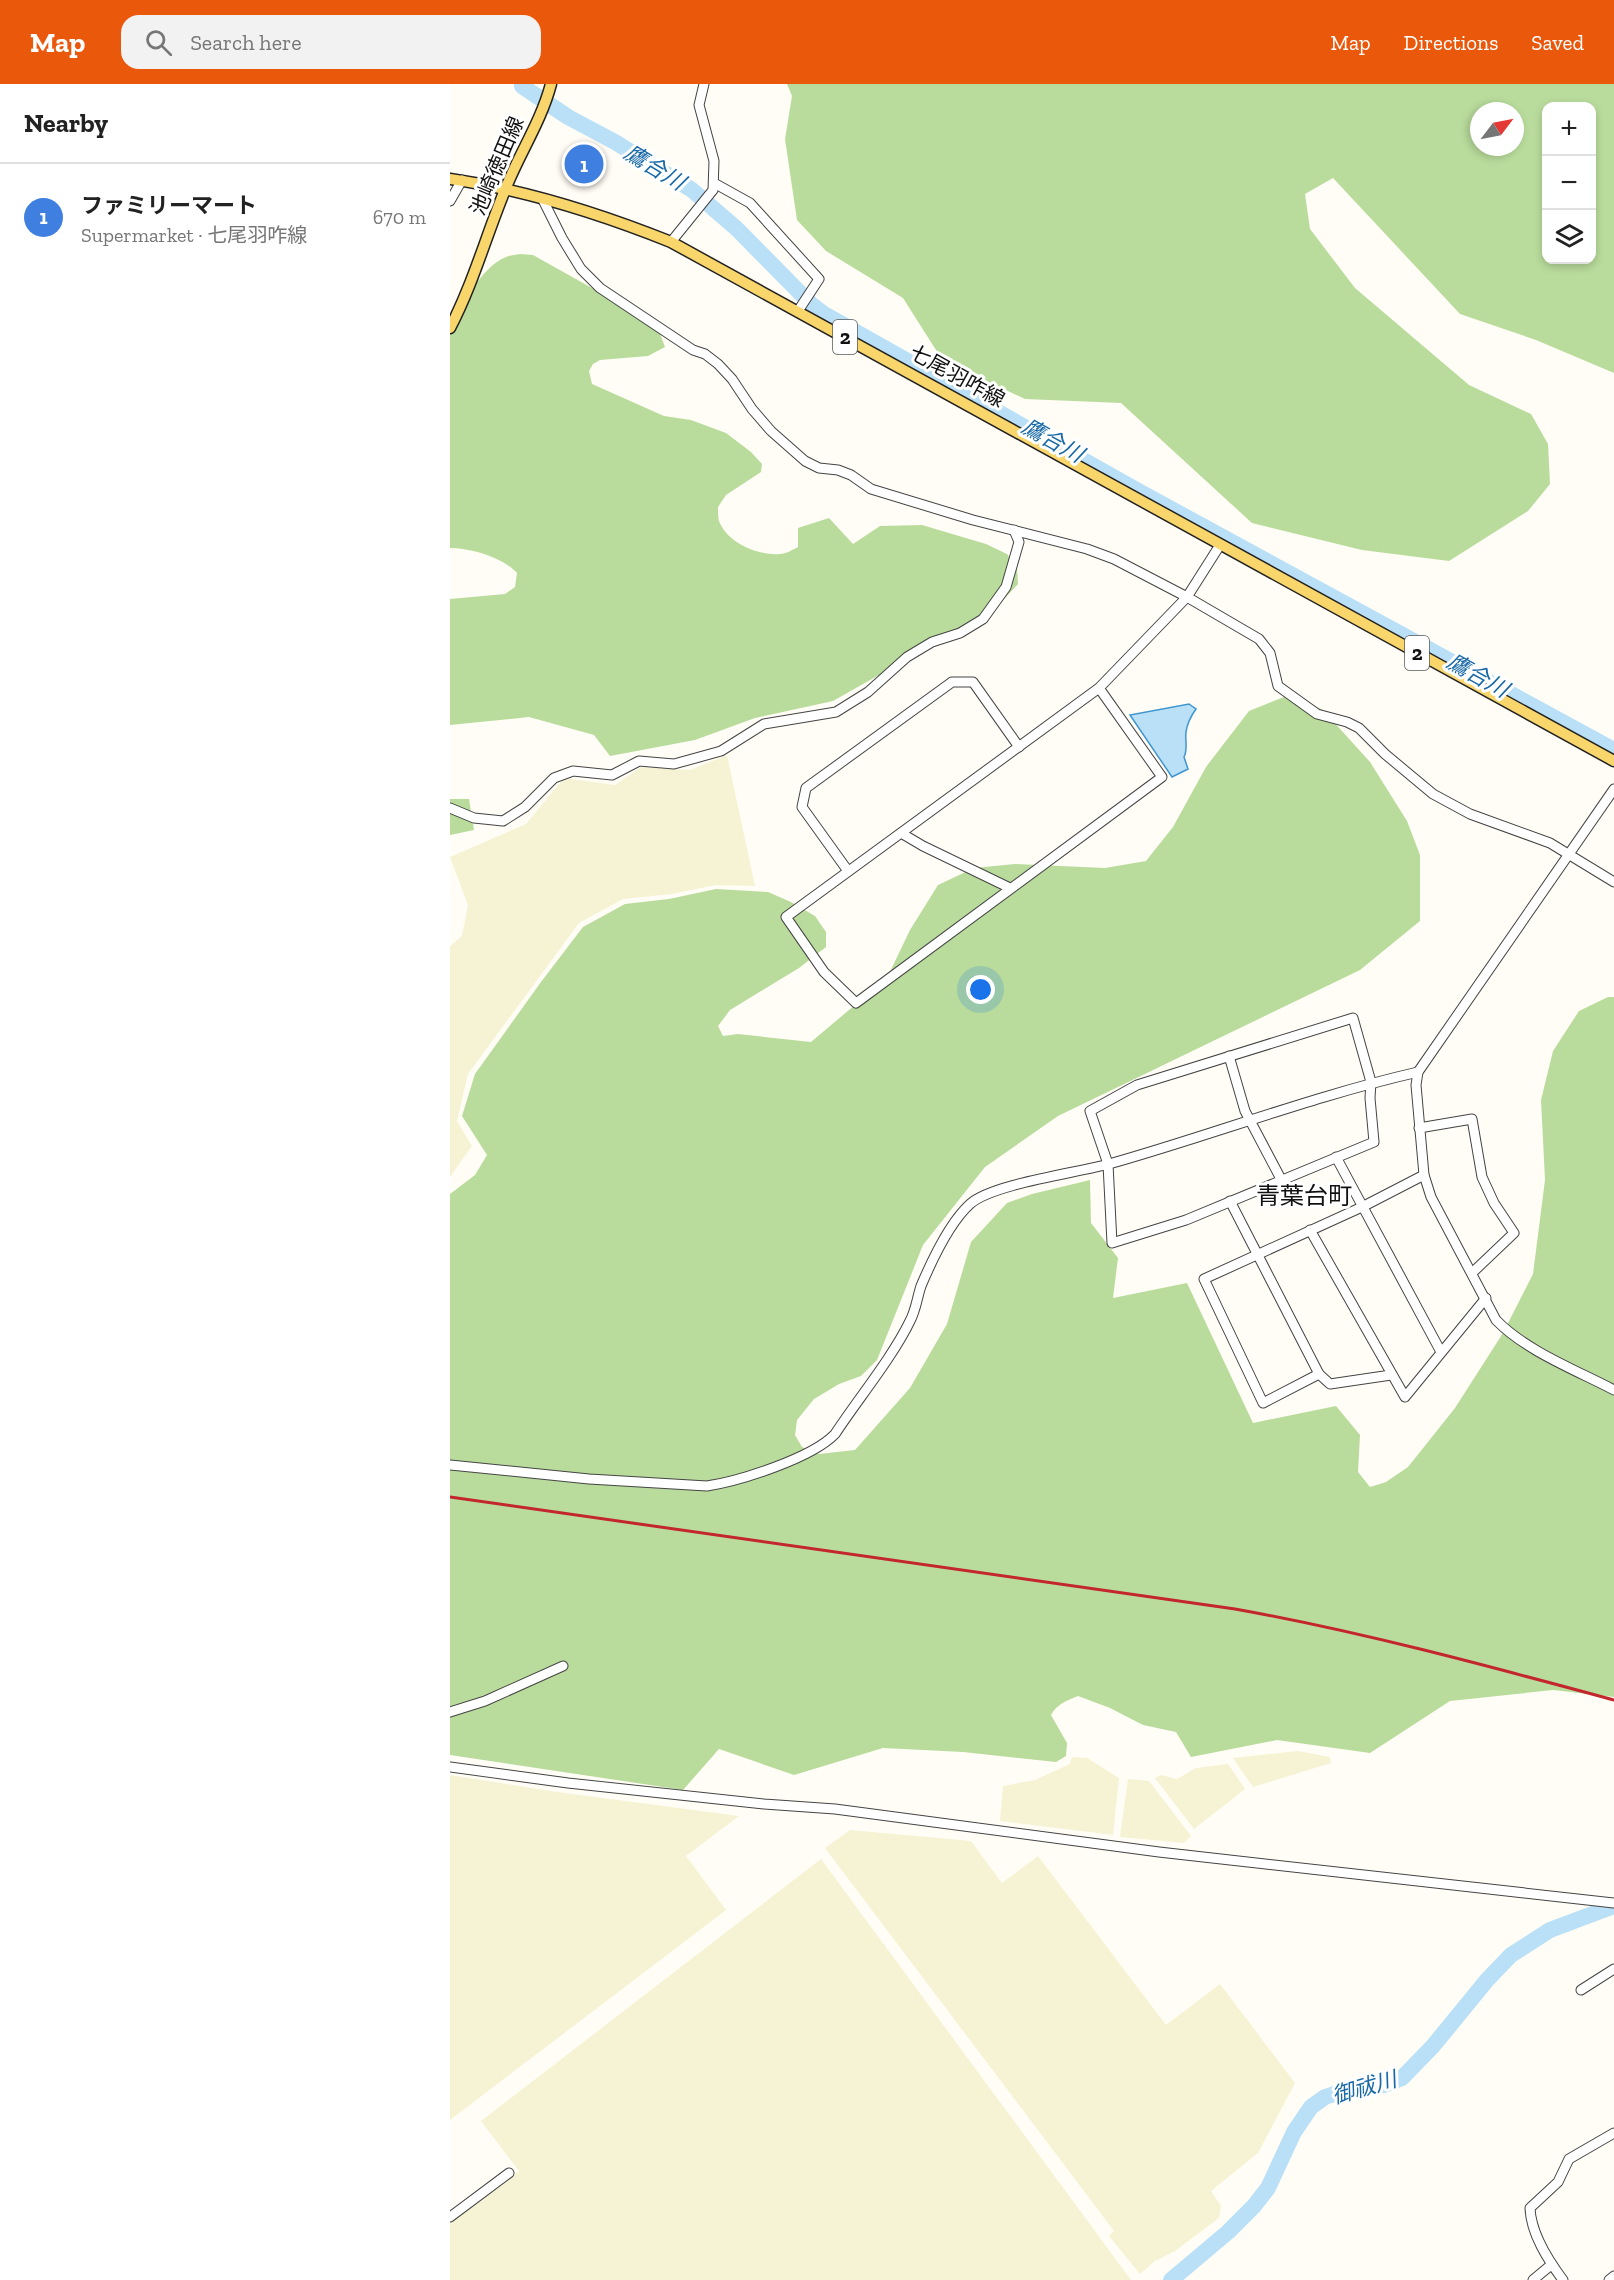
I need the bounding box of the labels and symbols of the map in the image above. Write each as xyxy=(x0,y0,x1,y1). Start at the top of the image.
north arrow xyxy=(1470,102,1524,156)
street label: 池崎徳田線 xyxy=(465,113,529,219)
water label: 鷹合川 xyxy=(619,139,692,197)
pin: 1 xyxy=(564,142,604,187)
road number: 2 xyxy=(833,320,857,354)
street label: 七尾羽咋線 xyxy=(905,339,1009,412)
water label: 鷹合川 xyxy=(1017,413,1090,469)
road number: 2 xyxy=(1405,636,1429,670)
water label: 鷹合川 xyxy=(1442,648,1515,704)
your location xyxy=(966,975,995,1004)
district label: 青葉台町 xyxy=(1256,1181,1352,1210)
water label: 御祓川 xyxy=(1329,2065,1401,2110)

